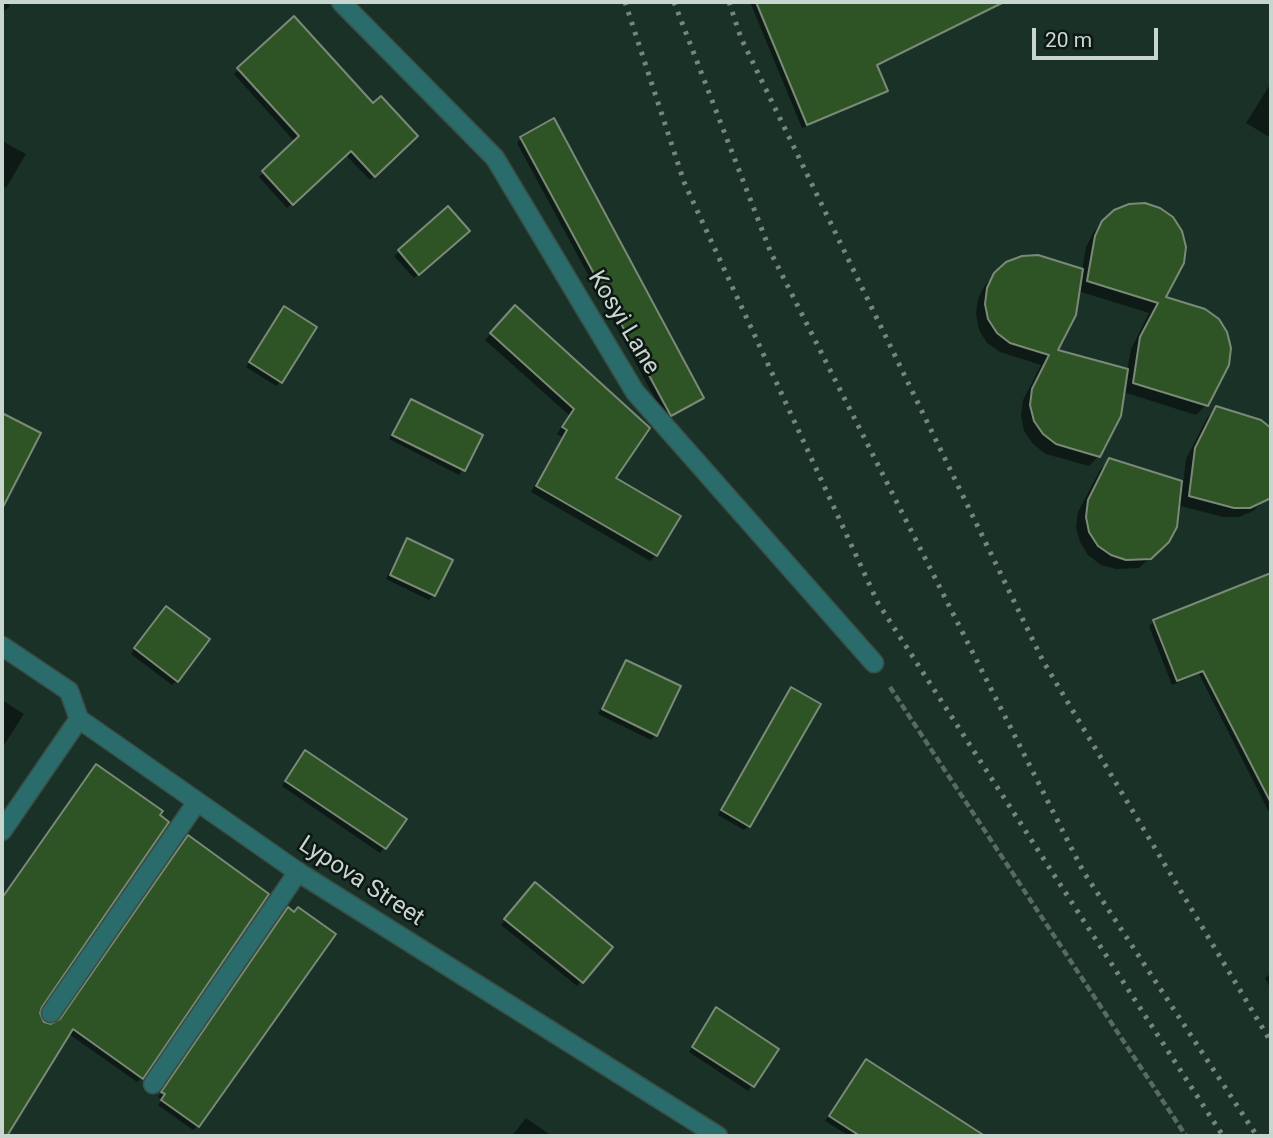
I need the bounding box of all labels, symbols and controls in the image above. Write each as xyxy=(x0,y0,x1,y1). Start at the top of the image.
scale bar xyxy=(1035,14,1161,58)
text: 20 m xyxy=(1045,28,1092,52)
street label: Kosyi Lane xyxy=(581,266,665,380)
street label: Lypova Street xyxy=(293,831,429,933)

